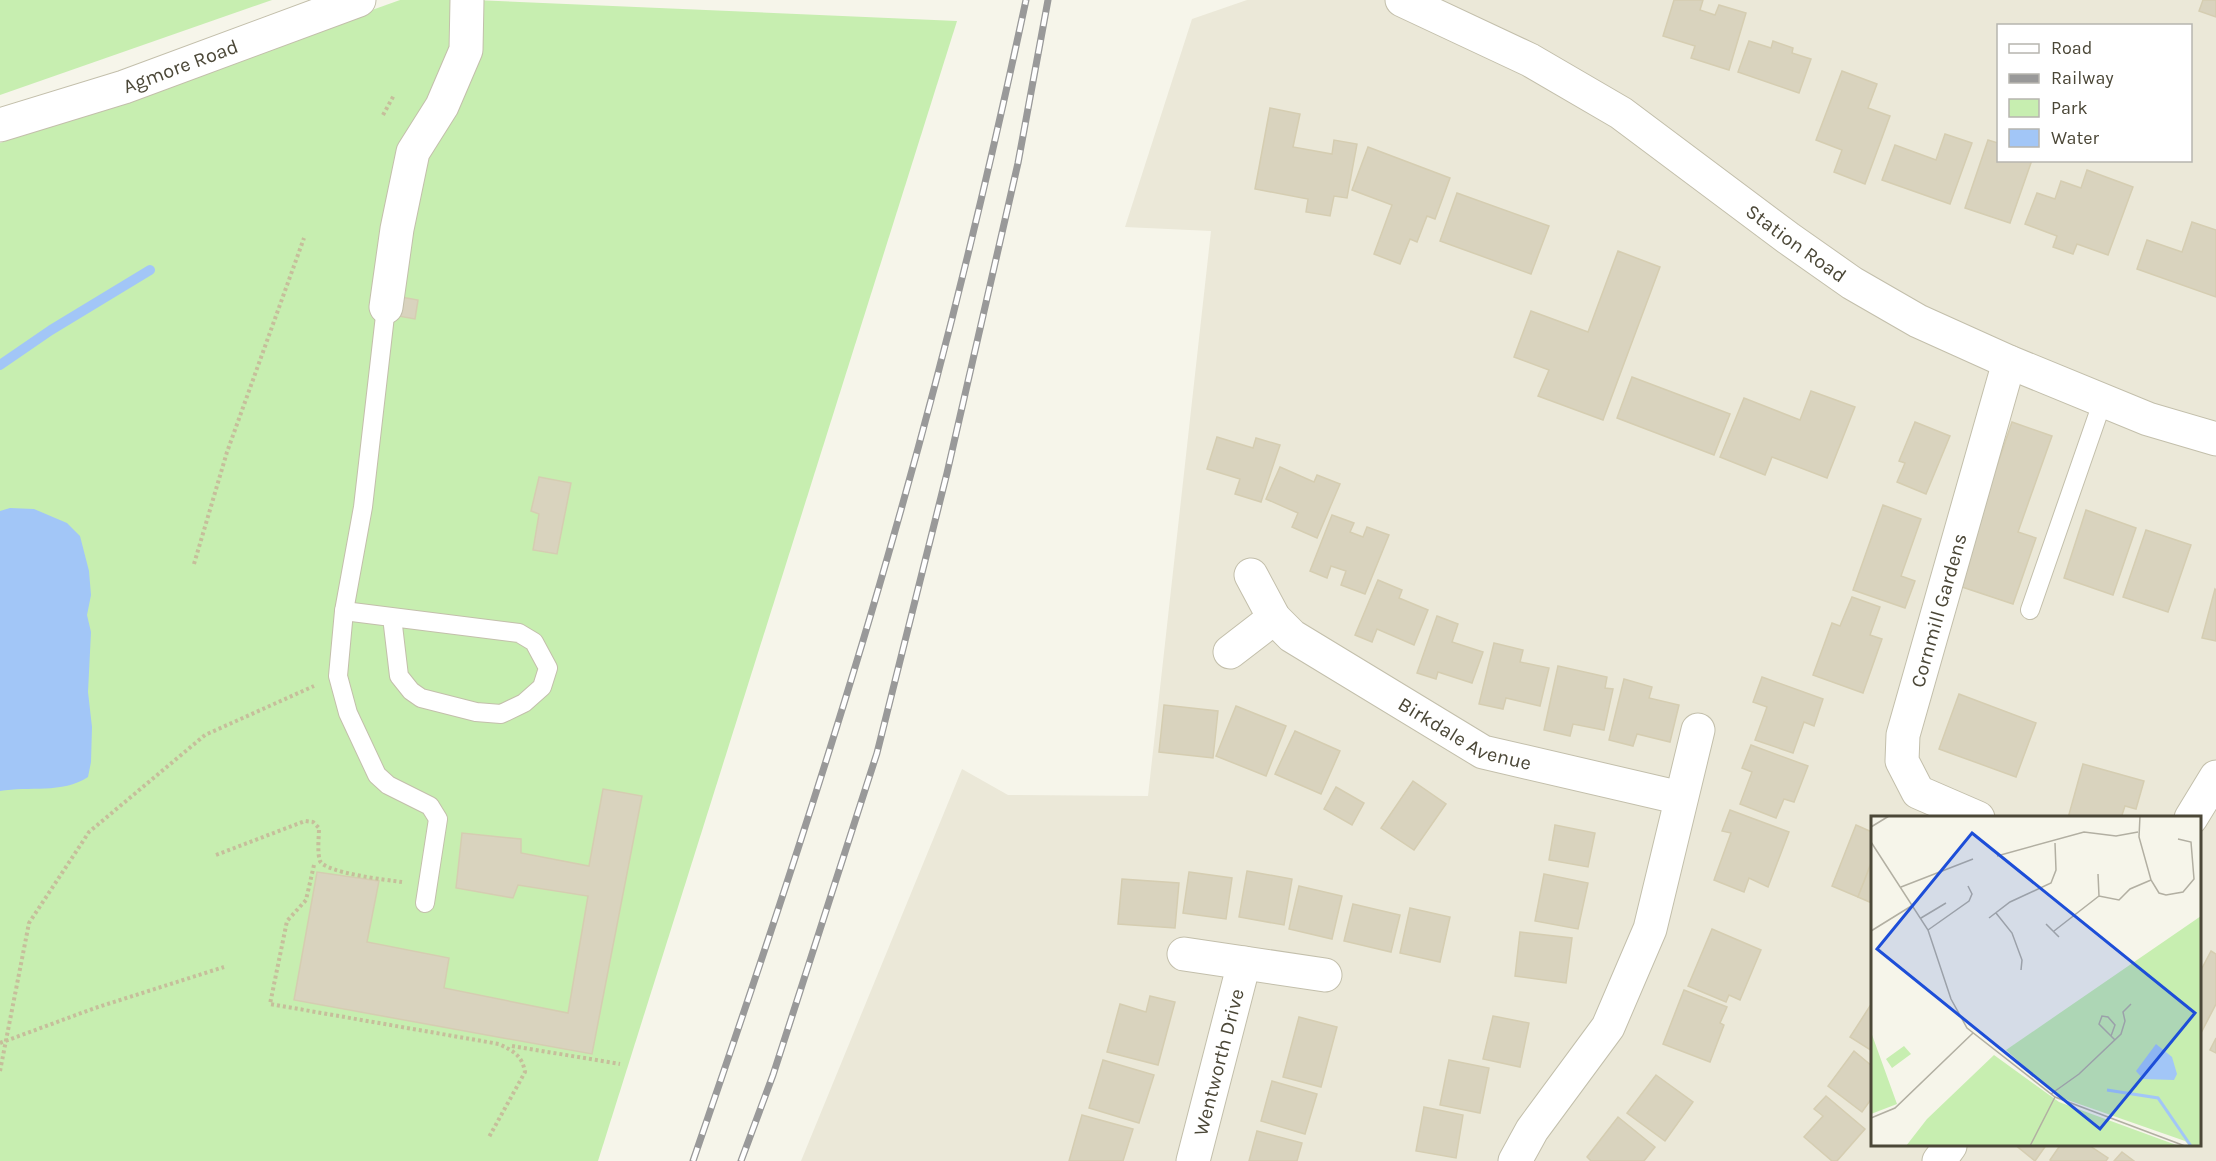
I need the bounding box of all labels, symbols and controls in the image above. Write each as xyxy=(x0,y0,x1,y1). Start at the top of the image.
legend xyxy=(1997,24,2192,162)
street label: Agmore Road xyxy=(120,35,241,98)
text: Road xyxy=(2051,37,2092,59)
text: Railway xyxy=(2051,67,2114,89)
text: Park xyxy=(2051,97,2088,119)
text: Water xyxy=(2051,127,2099,149)
street label: Station Road xyxy=(1741,200,1851,287)
street label: Cornmill Gardens xyxy=(1906,531,1972,690)
street label: Birkdale Avenue xyxy=(1394,692,1534,775)
inset map xyxy=(1871,816,2201,1146)
street label: Wentworth Drive xyxy=(1189,986,1249,1138)

